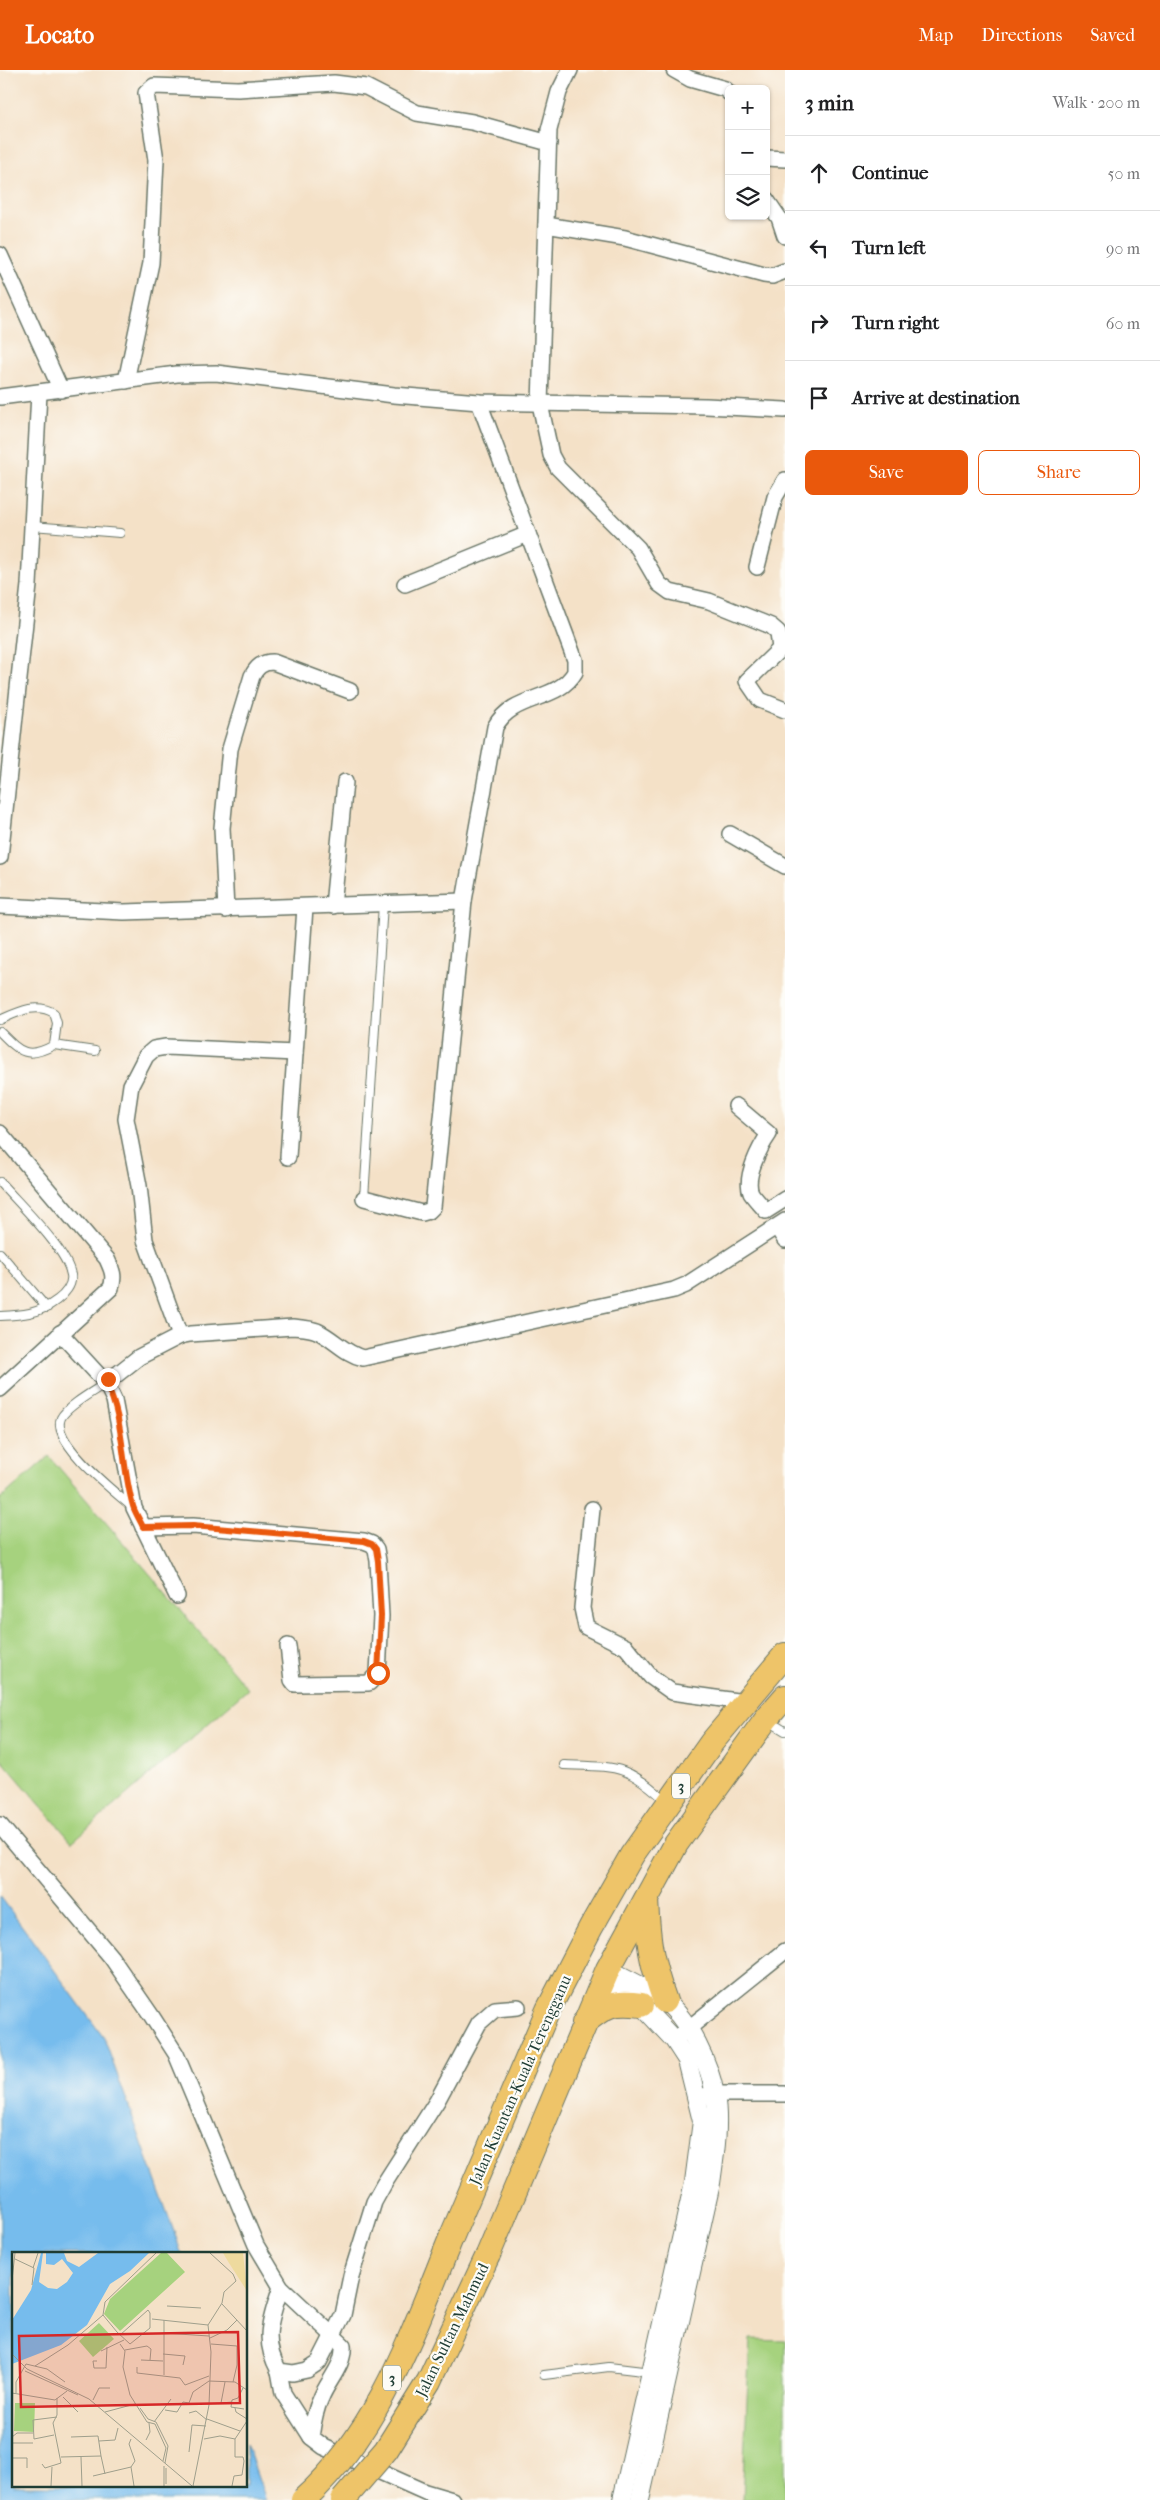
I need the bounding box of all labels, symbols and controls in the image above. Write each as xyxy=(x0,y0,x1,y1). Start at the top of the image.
text: Locato xyxy=(25,21,94,49)
text: Map xyxy=(919,25,953,46)
text: Directions xyxy=(981,25,1062,46)
text: Saved xyxy=(1090,25,1135,46)
map controls xyxy=(725,85,770,220)
button: + xyxy=(725,85,770,130)
text: 3 min xyxy=(805,91,854,115)
text: Walk · 200 m xyxy=(1053,93,1140,112)
button: − xyxy=(725,130,770,175)
icon: ahead xyxy=(805,159,833,187)
text: Continue xyxy=(852,162,928,184)
text: 50 m xyxy=(1108,164,1140,183)
button: layers xyxy=(725,175,770,220)
icon: left xyxy=(805,234,833,262)
text: Turn left xyxy=(852,237,926,259)
text: 90 m xyxy=(1106,239,1140,258)
icon: right xyxy=(805,309,833,337)
text: Turn right xyxy=(852,312,939,334)
text: 60 m xyxy=(1106,314,1140,333)
icon: arrive xyxy=(805,384,833,412)
text: Arrive at destination xyxy=(852,387,1020,409)
button: Save xyxy=(805,450,968,495)
button: Share xyxy=(978,450,1140,495)
route end xyxy=(97,1368,120,1391)
route start xyxy=(367,1662,390,1685)
road number: 3 xyxy=(672,1774,690,1798)
street label: Jalan Kuantan-Kuala Terengganu xyxy=(464,1972,575,2190)
inset map xyxy=(12,2252,248,2488)
street label: Jalan Sultan Mahmud xyxy=(410,2260,493,2402)
road number: 3 xyxy=(383,2366,401,2390)

